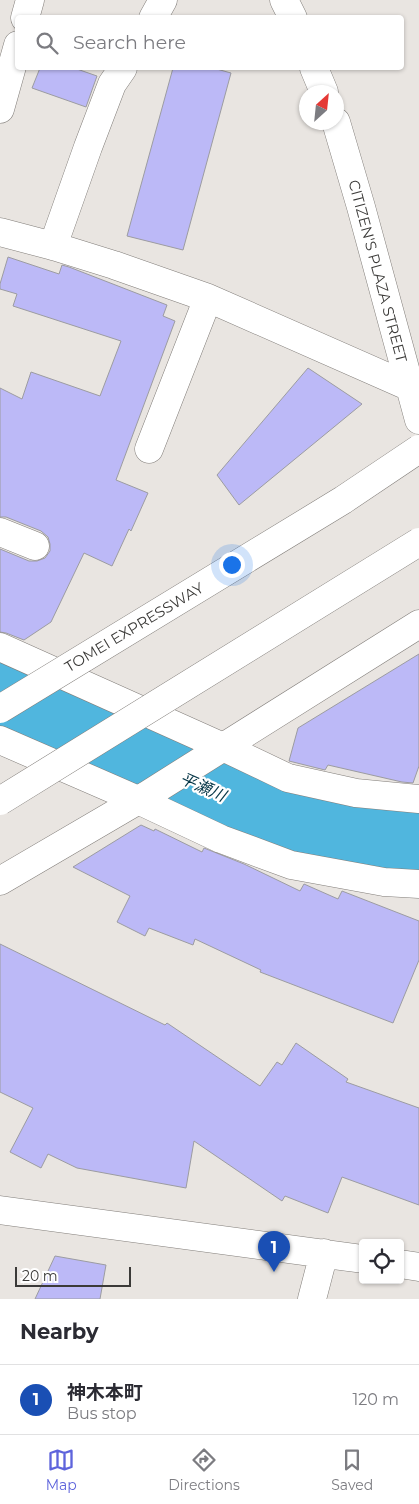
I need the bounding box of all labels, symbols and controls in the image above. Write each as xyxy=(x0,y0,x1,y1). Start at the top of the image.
search box xyxy=(15,15,404,70)
icon: search xyxy=(33,29,61,57)
text: Search here xyxy=(73,31,186,54)
north arrow xyxy=(299,85,344,130)
street label: CITIZEN'S PLAZA STREET xyxy=(344,178,412,365)
your location xyxy=(219,552,245,578)
street label: TOMEI EXPRESSWAY xyxy=(61,578,207,676)
water label: 平瀬川 xyxy=(177,769,231,806)
pin: 1 xyxy=(258,1231,290,1272)
map controls xyxy=(359,1239,404,1284)
button: locate xyxy=(359,1239,404,1284)
scale bar xyxy=(15,1264,131,1287)
text: 20 m xyxy=(22,1267,58,1285)
text: Nearby xyxy=(20,1319,99,1344)
text: 神木本町 xyxy=(67,1381,143,1404)
text: 1 xyxy=(33,1390,39,1409)
text: 120 m xyxy=(352,1390,399,1409)
text: Bus stop xyxy=(67,1404,137,1423)
tab: Map xyxy=(46,1446,77,1494)
tab: Directions xyxy=(168,1446,240,1494)
tab: Saved xyxy=(331,1446,373,1494)

